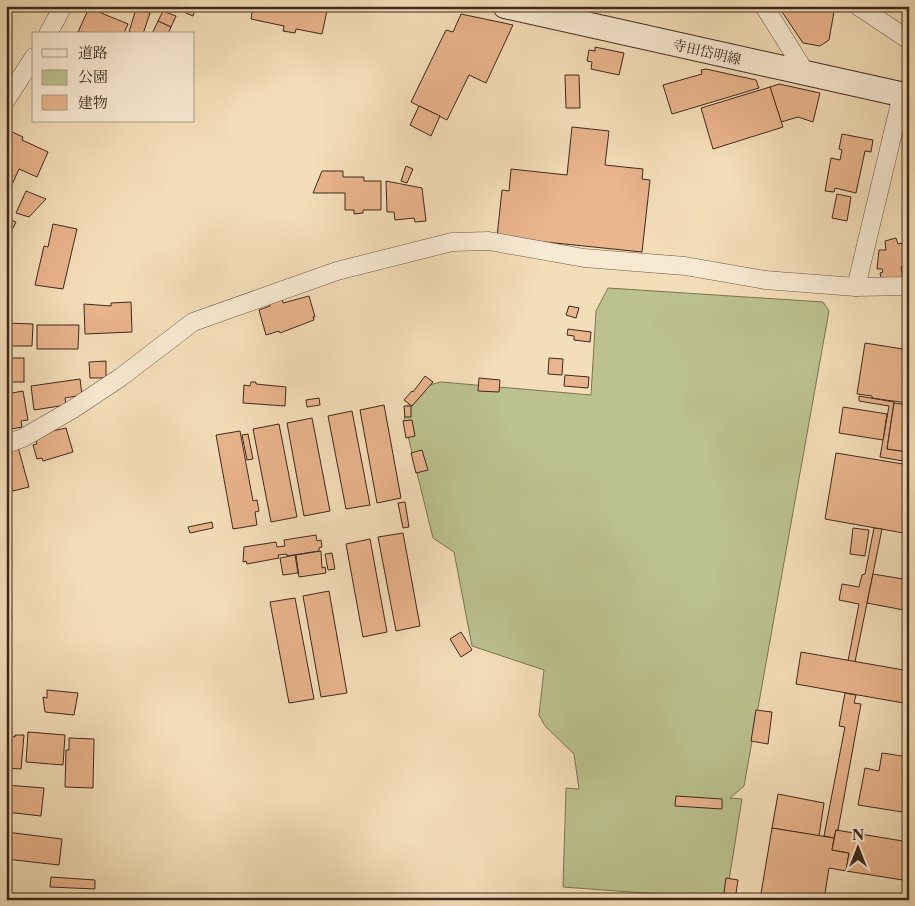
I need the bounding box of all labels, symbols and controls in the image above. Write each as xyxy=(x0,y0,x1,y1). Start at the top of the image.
legend xyxy=(32,32,195,122)
street label: 寺田岱明線 xyxy=(671,35,743,69)
text: 道路 xyxy=(78,43,108,62)
text: 公園 xyxy=(78,67,108,86)
text: 建物 xyxy=(78,93,108,112)
north arrow xyxy=(832,824,882,874)
text: N xyxy=(852,826,864,844)

